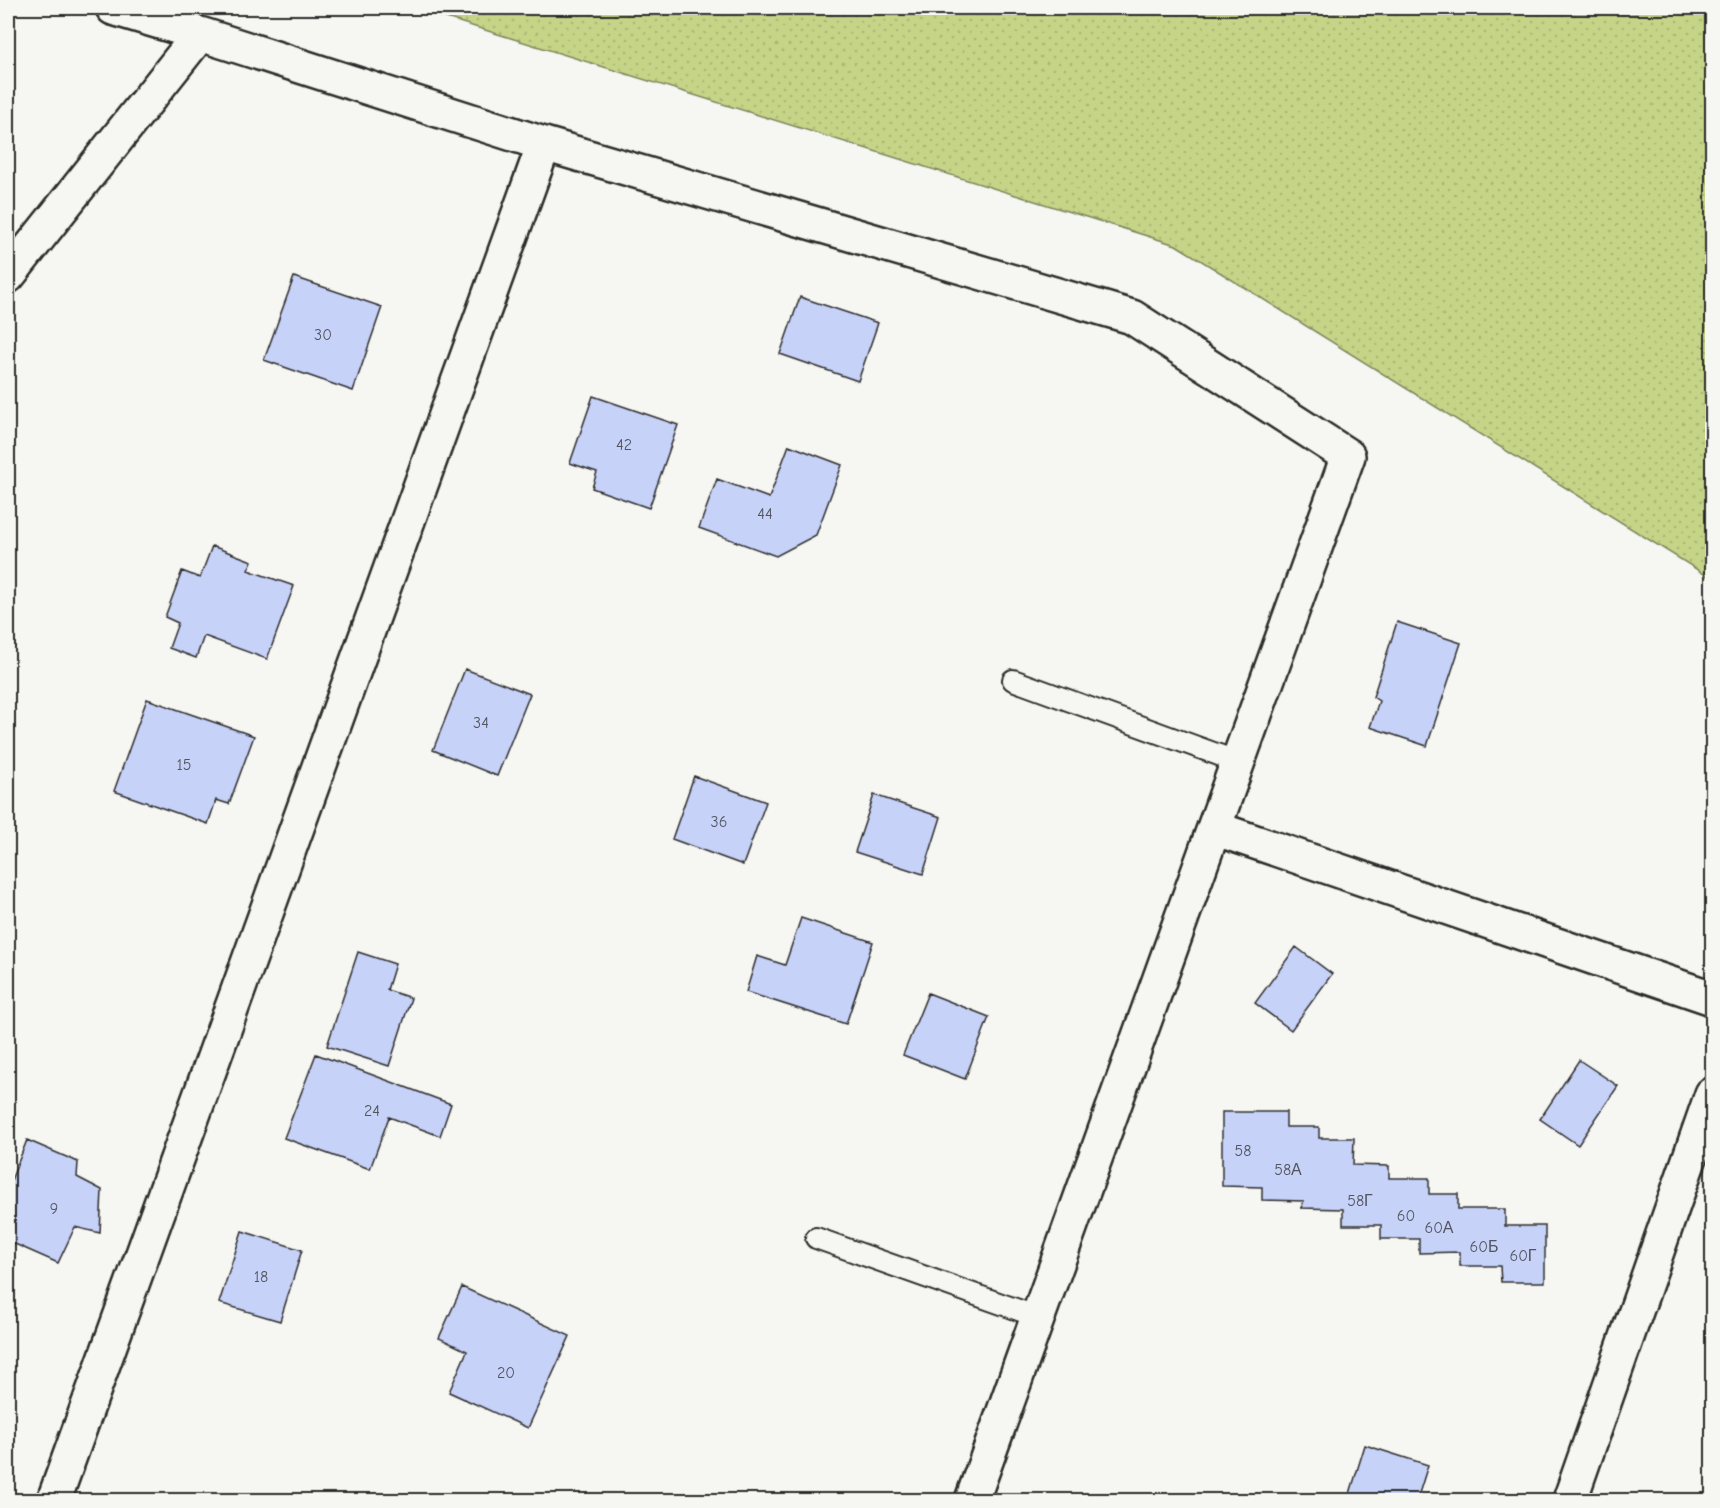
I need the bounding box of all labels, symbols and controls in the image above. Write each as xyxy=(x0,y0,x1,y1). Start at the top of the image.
house number: 30 xyxy=(314,326,332,344)
house number: 42 xyxy=(616,436,632,454)
house number: 44 xyxy=(757,505,773,523)
house number: 34 xyxy=(473,714,489,732)
house number: 15 xyxy=(176,756,192,774)
house number: 36 xyxy=(711,813,727,831)
house number: 24 xyxy=(364,1102,380,1120)
house number: 58 xyxy=(1235,1142,1251,1160)
house number: 58А xyxy=(1274,1161,1302,1179)
house number: 58Г xyxy=(1347,1192,1373,1210)
house number: 9 xyxy=(50,1200,58,1218)
house number: 60 xyxy=(1397,1207,1415,1225)
house number: 60А xyxy=(1424,1219,1454,1237)
house number: 60Б xyxy=(1470,1238,1498,1256)
house number: 60Г xyxy=(1509,1247,1537,1265)
house number: 18 xyxy=(254,1268,268,1286)
house number: 20 xyxy=(497,1364,515,1382)

